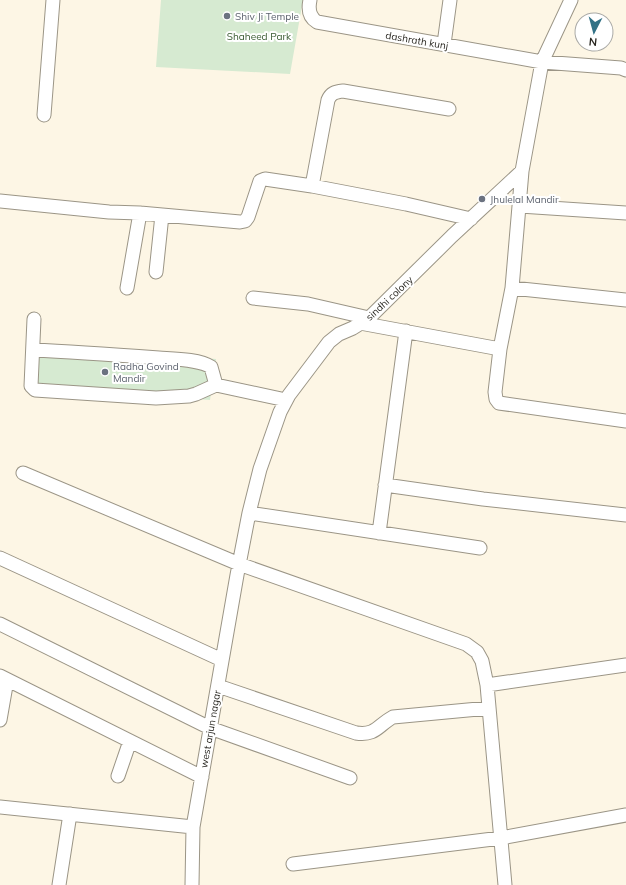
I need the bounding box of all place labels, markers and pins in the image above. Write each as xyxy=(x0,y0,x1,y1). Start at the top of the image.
place label: Shiv Ji Temple xyxy=(235,10,299,23)
marker: Shiv Ji Temple xyxy=(222,11,232,21)
place label: Jhulelal Mandir xyxy=(490,193,559,206)
marker: Jhulelal Mandir xyxy=(477,194,487,204)
place label: Radha Govind Mandir xyxy=(113,360,179,385)
marker: Radha Govind Mandir xyxy=(100,367,110,377)

